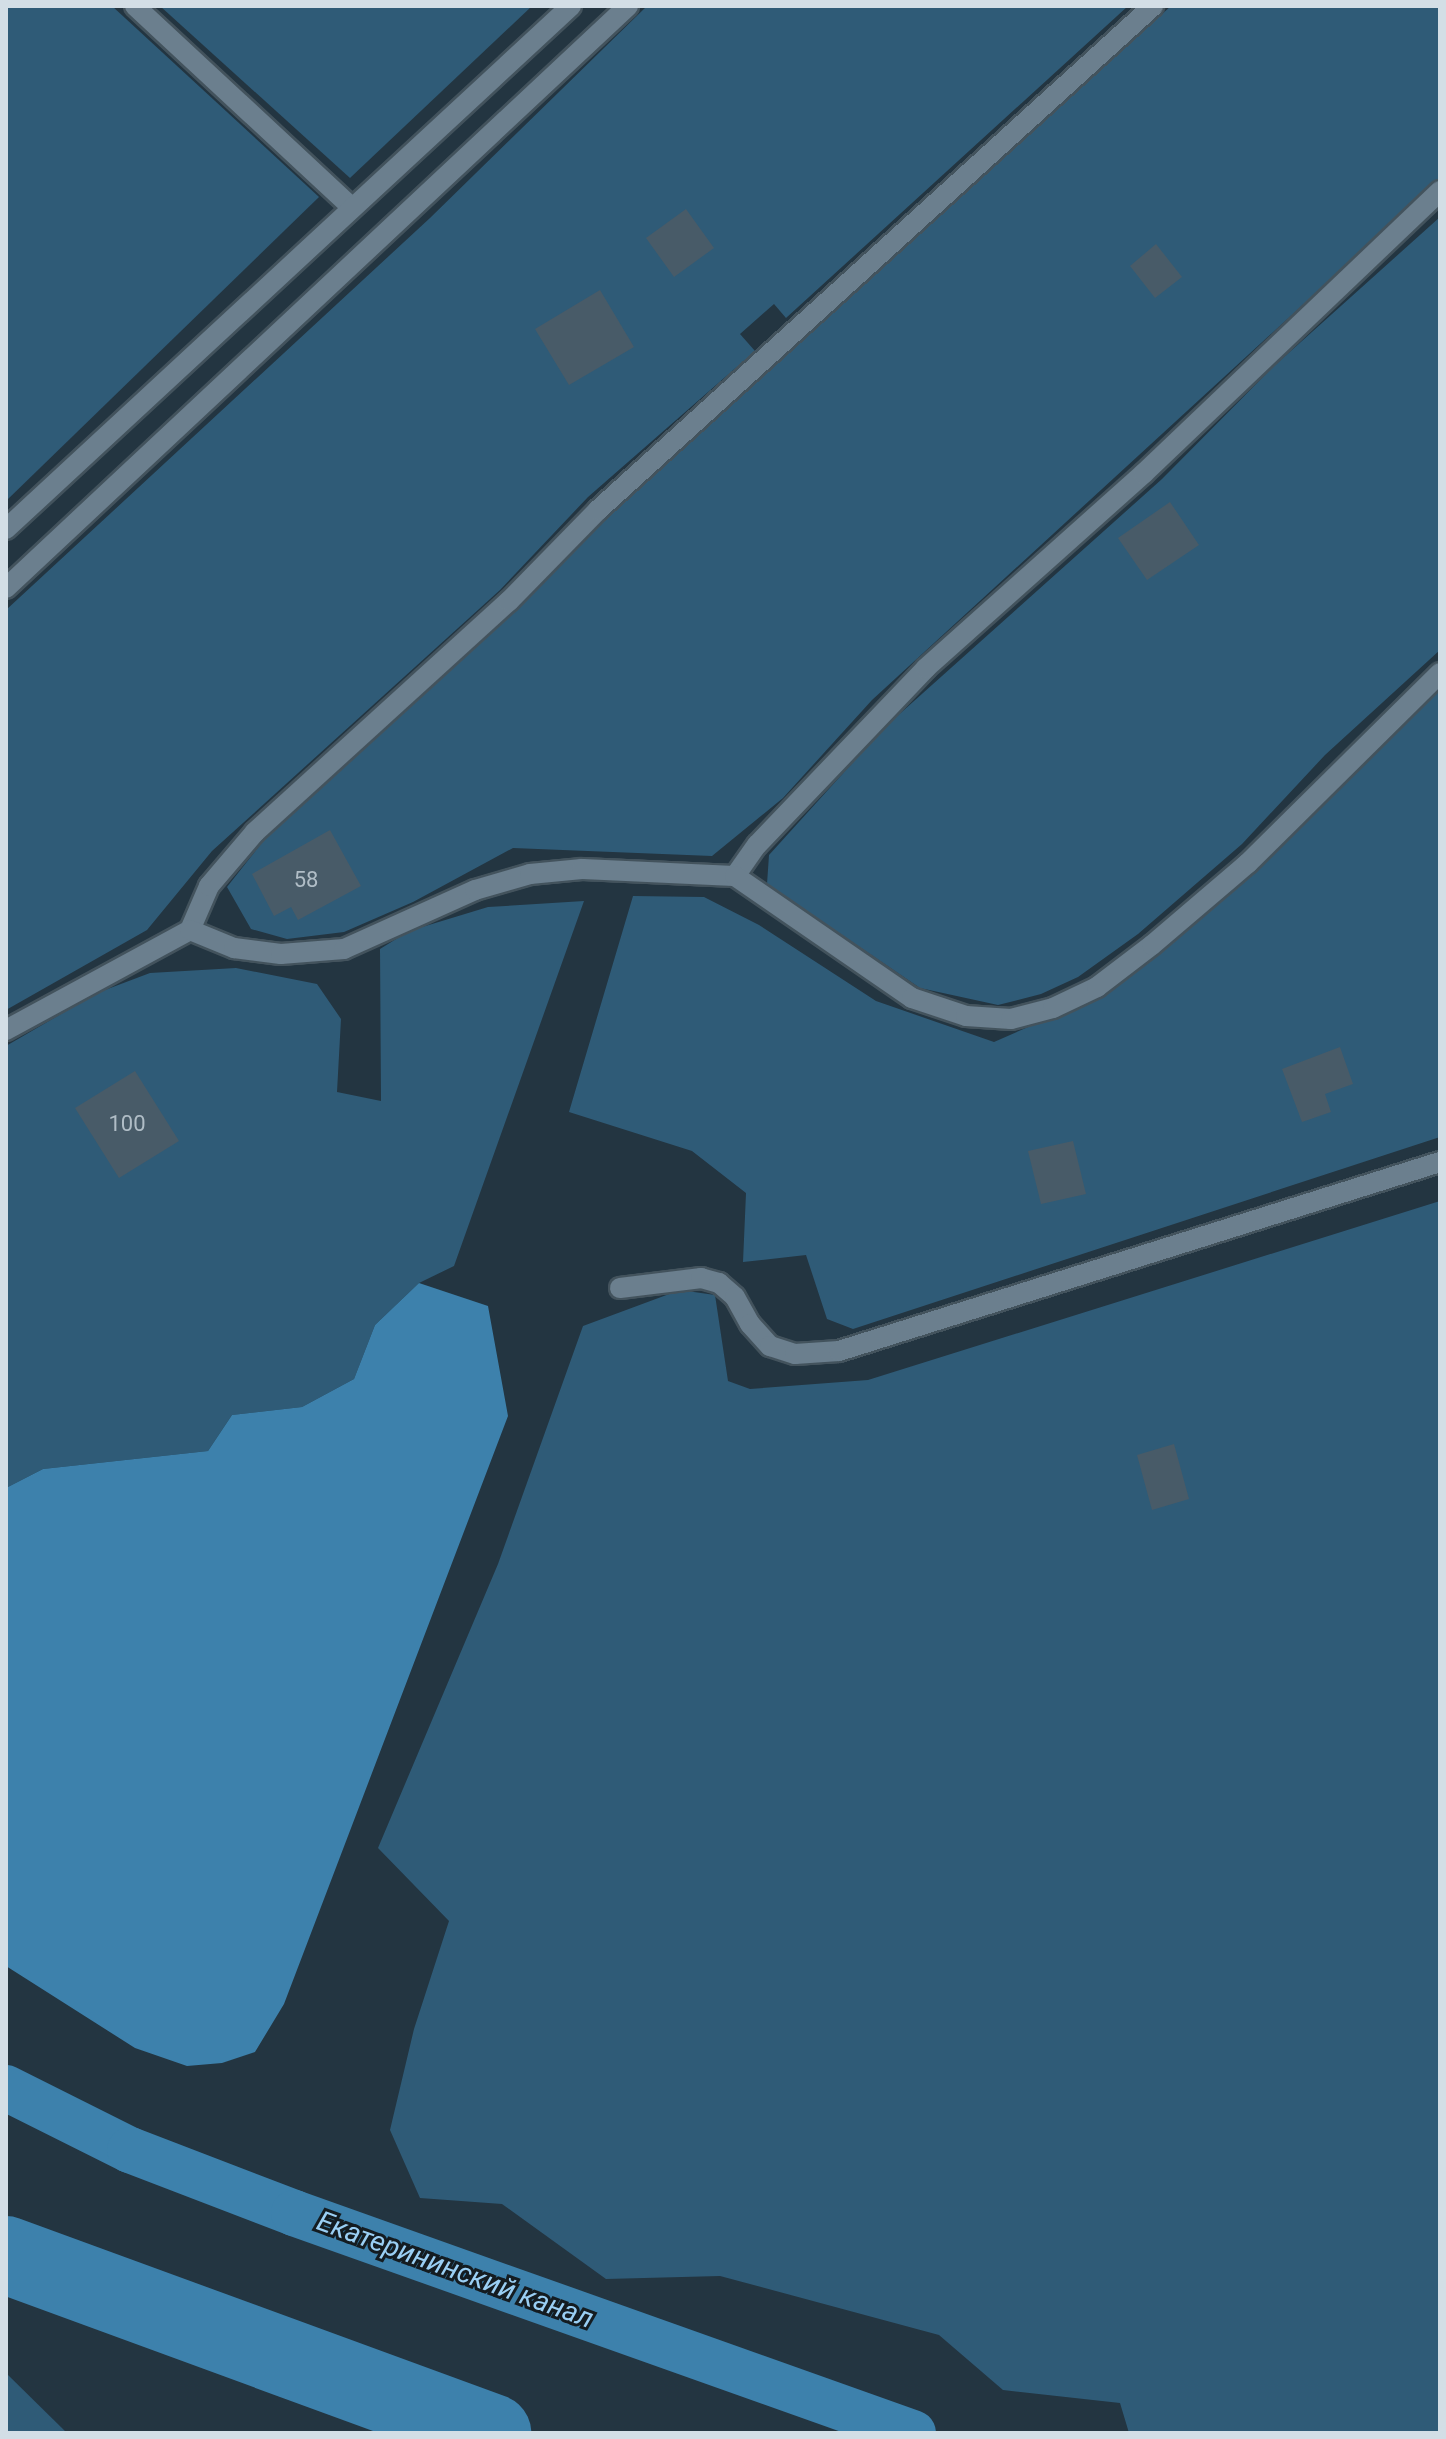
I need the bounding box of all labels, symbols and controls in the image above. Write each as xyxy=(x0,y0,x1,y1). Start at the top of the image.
house number: 58 xyxy=(294,867,318,893)
house number: 100 xyxy=(108,1111,146,1137)
water label: Екатерининский канал xyxy=(312,2204,598,2336)

